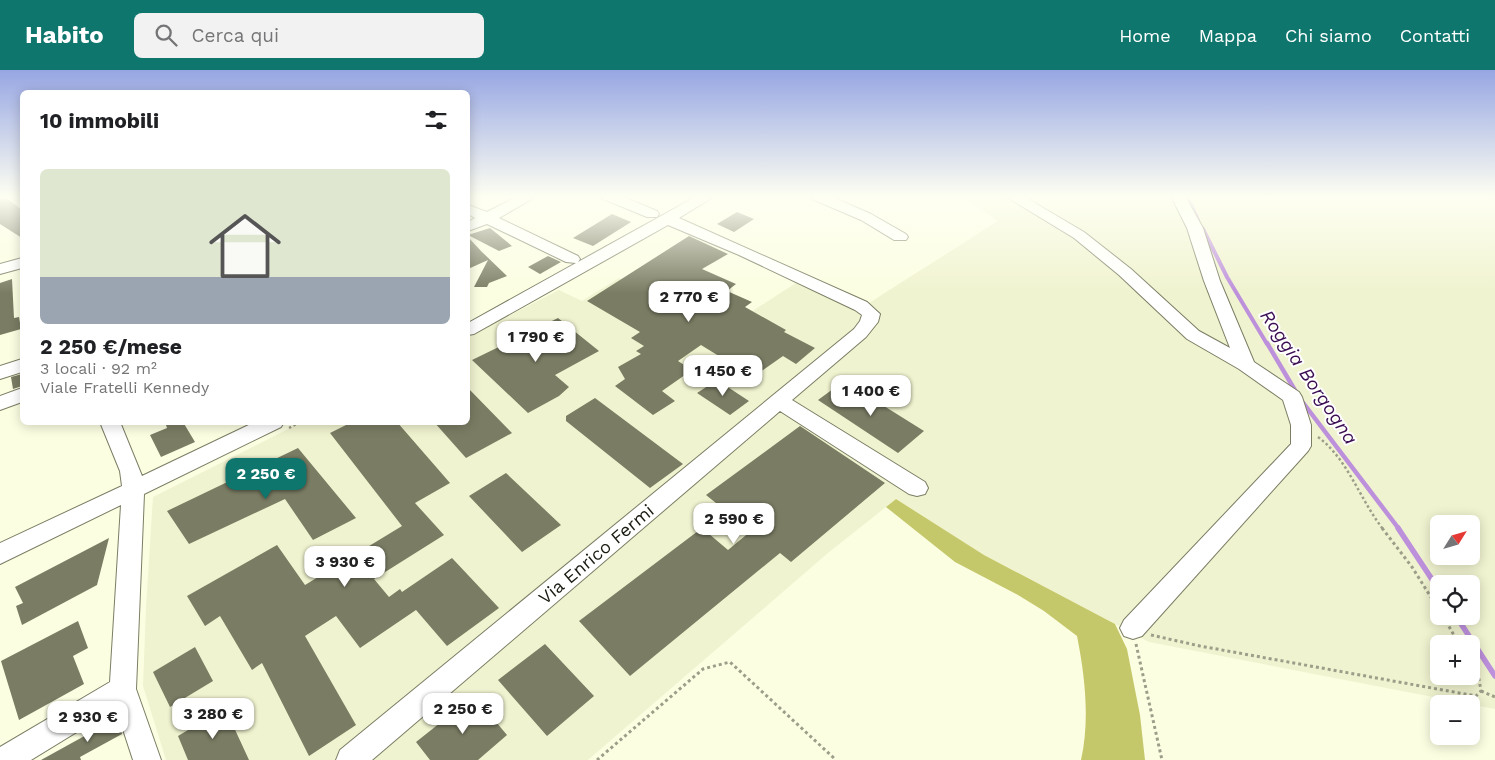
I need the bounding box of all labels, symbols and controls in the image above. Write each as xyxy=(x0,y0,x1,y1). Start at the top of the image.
search box xyxy=(134,13,484,58)
text: Habito xyxy=(25,21,104,49)
icon: search xyxy=(152,21,180,49)
text: Cerca qui xyxy=(192,24,279,47)
text: Home xyxy=(1119,25,1171,46)
text: Mappa xyxy=(1199,25,1257,46)
text: Chi siamo xyxy=(1285,25,1372,46)
text: Contatti xyxy=(1400,25,1470,46)
icon: filters xyxy=(422,106,450,134)
text: 10 immobili xyxy=(40,108,159,133)
icon: home xyxy=(200,201,290,291)
pin: 2 770 € xyxy=(643,280,735,323)
text: 2 770 € xyxy=(660,287,718,306)
water label: Roggia Borgogna xyxy=(1255,305,1363,449)
pin: 1 790 € xyxy=(490,320,582,363)
text: 1 790 € xyxy=(508,327,564,346)
text: 2 250 €/mese xyxy=(40,334,182,359)
pin: 1 450 € xyxy=(677,354,769,397)
text: 3 locali · 92 m² xyxy=(40,359,157,378)
text: 1 450 € xyxy=(694,361,752,380)
pin: 1 400 € xyxy=(825,374,917,417)
text: Viale Fratelli Kennedy xyxy=(40,378,209,397)
text: 1 400 € xyxy=(842,381,900,400)
pin: 2 250 € xyxy=(220,458,312,500)
text: 2 250 € xyxy=(236,464,296,483)
street label: Via Enrico Fermi xyxy=(534,500,658,608)
pin: 2 590 € xyxy=(688,502,780,545)
text: 2 590 € xyxy=(704,509,764,528)
north arrow xyxy=(1430,515,1480,565)
map controls xyxy=(1430,515,1480,745)
pin: 3 930 € xyxy=(299,546,391,588)
text: 3 930 € xyxy=(315,552,375,571)
button: locate xyxy=(1430,575,1480,625)
button: + xyxy=(1430,635,1480,685)
pin: 2 250 € xyxy=(417,692,509,735)
button: − xyxy=(1430,695,1480,745)
pin: 3 280 € xyxy=(167,698,259,740)
text: 2 250 € xyxy=(433,699,493,718)
pin: 2 930 € xyxy=(42,700,134,743)
text: 3 280 € xyxy=(183,704,243,723)
text: 2 930 € xyxy=(58,707,118,726)

